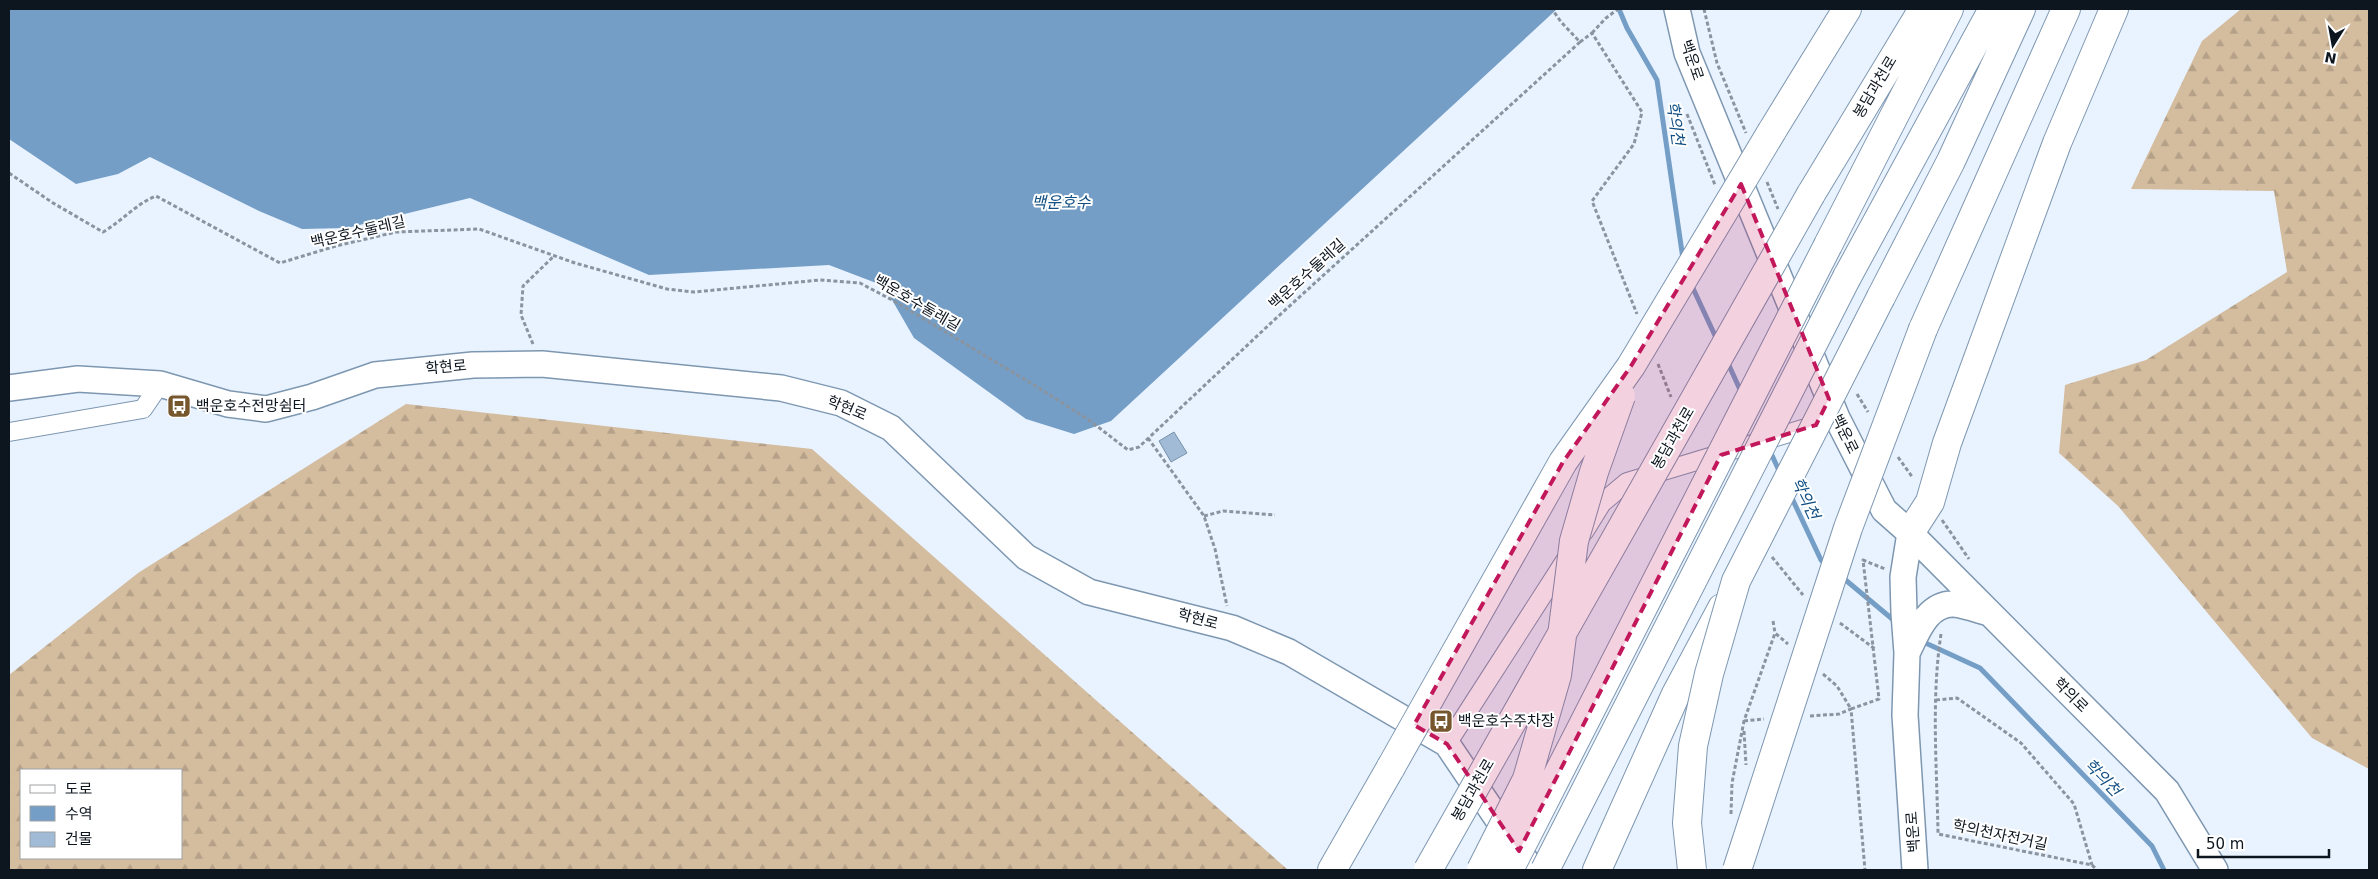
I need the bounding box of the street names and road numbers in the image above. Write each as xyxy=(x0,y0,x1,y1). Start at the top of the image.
street label: 백운로 xyxy=(1677,37,1707,83)
street label: 봉담과천로 xyxy=(1850,53,1900,121)
street label: 백운호수둘레길 xyxy=(309,212,407,252)
street label: 백운호수둘레길 xyxy=(1265,235,1349,313)
street label: 백운호수둘레길 xyxy=(871,271,963,335)
street label: 학현로 xyxy=(425,356,467,378)
street label: 학현로 xyxy=(824,392,870,424)
street label: 봉담과천로 xyxy=(1648,404,1698,472)
street label: 백운로 xyxy=(1828,411,1862,457)
street label: 학현로 xyxy=(1176,605,1220,633)
street label: 학의로 xyxy=(2050,674,2092,716)
street label: 봉담과천로 xyxy=(1448,756,1498,824)
street label: 백운로 xyxy=(1903,811,1923,853)
street label: 학의천자전거길 xyxy=(1951,816,2049,854)

